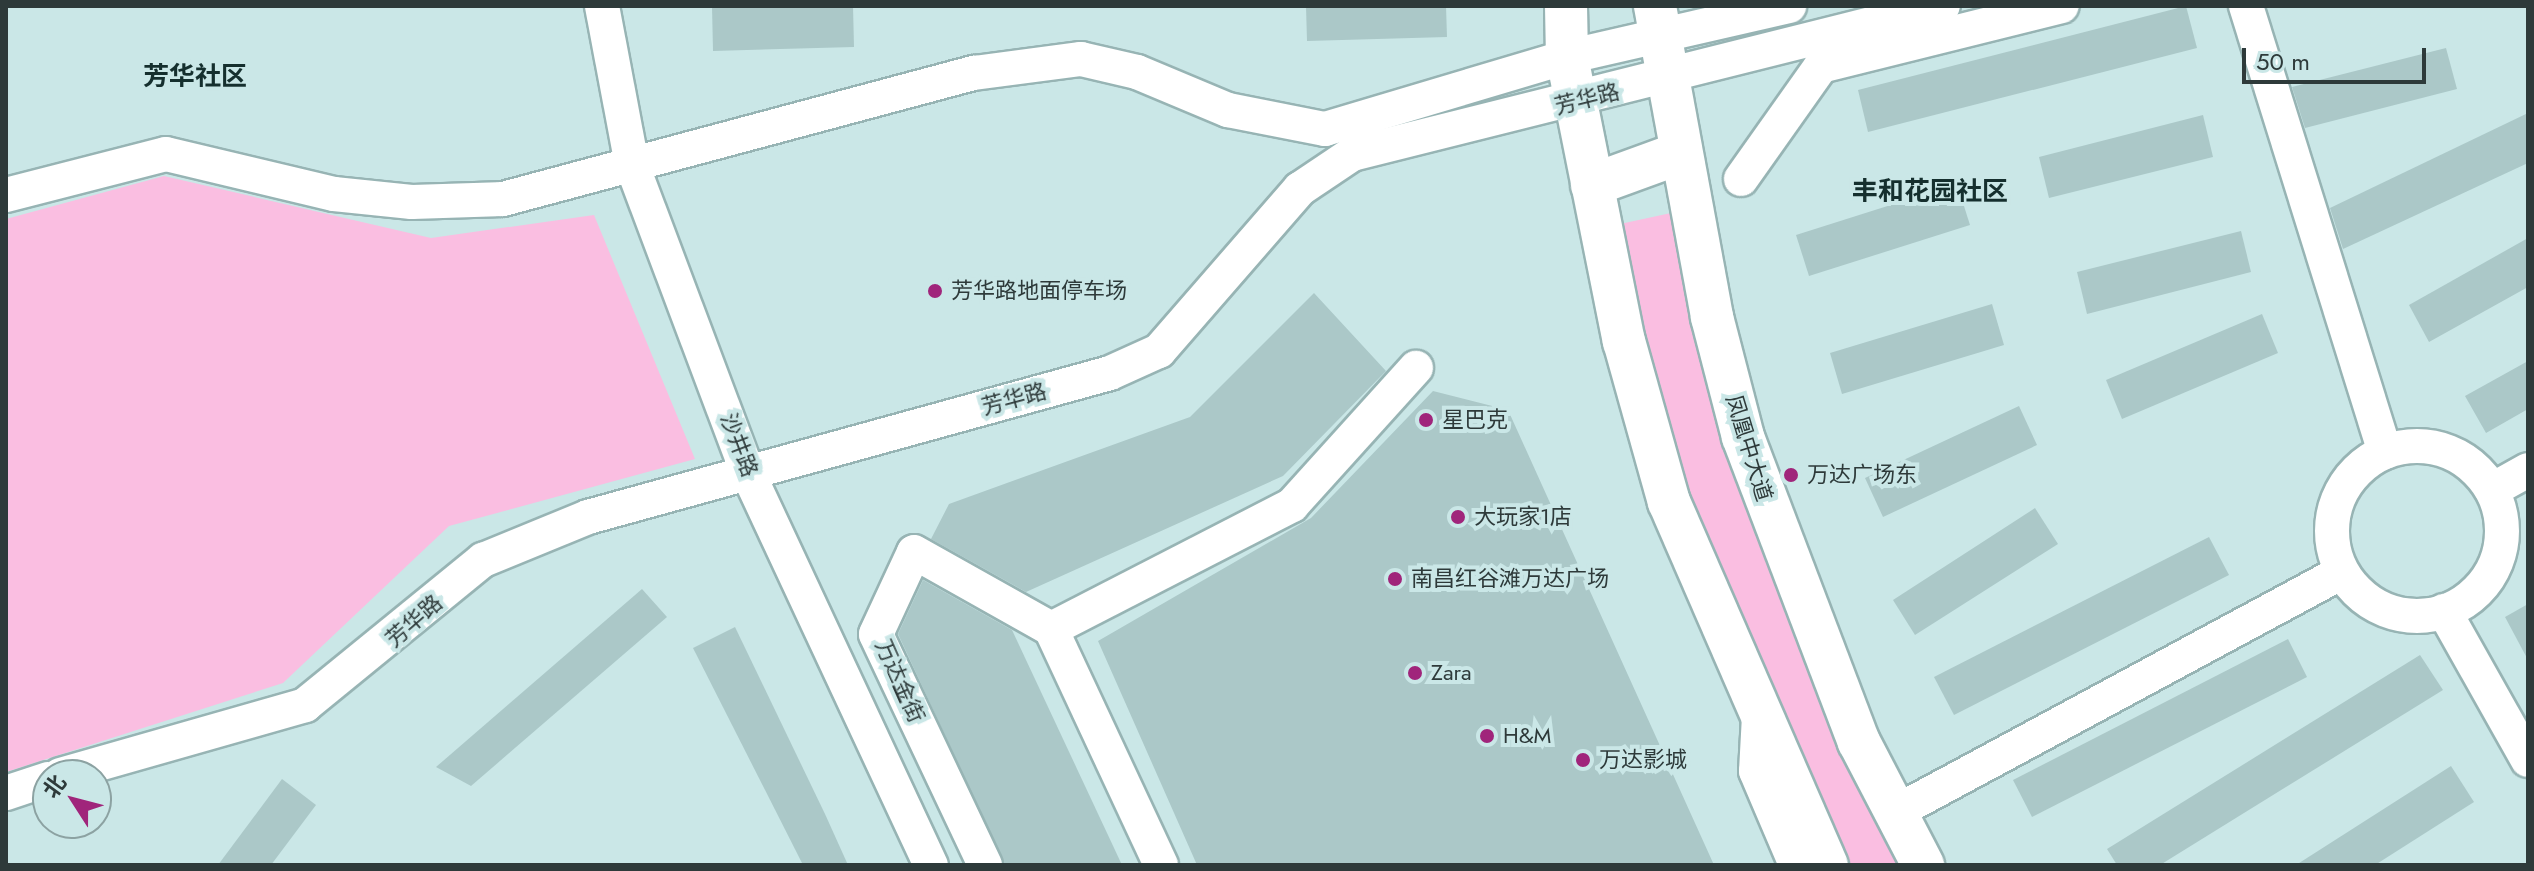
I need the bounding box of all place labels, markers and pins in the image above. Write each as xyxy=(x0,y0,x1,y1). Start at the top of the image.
place label: 芳华路地面停车场 xyxy=(951,278,1127,304)
marker: 芳华路地面停车场 xyxy=(926,282,944,300)
place label: 星巴克 xyxy=(1442,407,1508,433)
marker: 星巴克 xyxy=(1417,411,1435,429)
place label: 万达广场东 xyxy=(1807,462,1917,488)
marker: 万达广场东 xyxy=(1782,466,1800,484)
place label: 大玩家1店 xyxy=(1474,504,1572,530)
marker: 大玩家1店 xyxy=(1449,508,1467,526)
place label: 南昌红谷滩万达广场 xyxy=(1411,566,1609,592)
marker: 南昌红谷滩万达广场 xyxy=(1386,570,1404,588)
place label: Zara xyxy=(1431,660,1472,686)
marker: Zara xyxy=(1406,664,1424,682)
place label: H&M xyxy=(1503,723,1551,749)
marker: H&M xyxy=(1478,727,1496,745)
place label: 万达影城 xyxy=(1599,747,1687,773)
marker: 万达影城 xyxy=(1574,751,1592,769)

